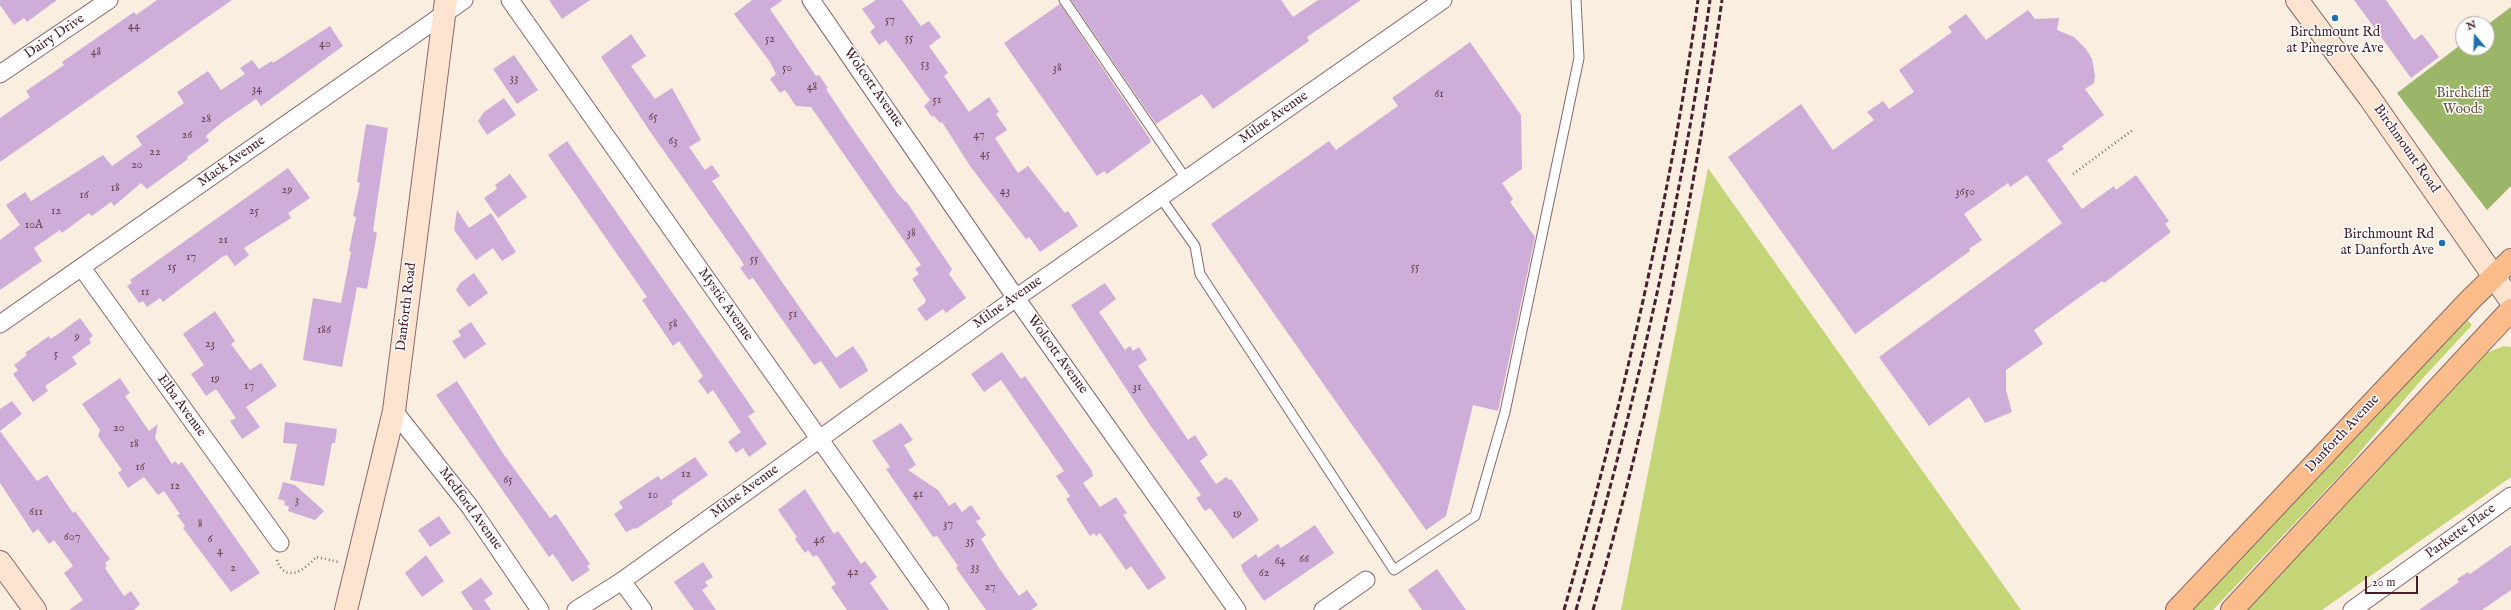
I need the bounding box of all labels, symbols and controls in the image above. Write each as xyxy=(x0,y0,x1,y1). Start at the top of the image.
street label: Dairy Drive xyxy=(22,11,88,63)
marker: Birchmount Rd at Pinegrove Ave xyxy=(2330,13,2340,23)
house number: 57 xyxy=(885,14,895,28)
north arrow xyxy=(2455,16,2495,56)
text: N xyxy=(2465,17,2478,34)
house number: 44 xyxy=(128,20,140,34)
place label: Birchmount Rd at Pinegrove Ave xyxy=(2286,25,2384,58)
house number: 55 xyxy=(905,32,913,46)
house number: 52 xyxy=(765,33,775,47)
house number: 40 xyxy=(319,38,331,52)
street label: Wolcott Avenue xyxy=(839,45,907,131)
house number: 48 xyxy=(91,46,101,60)
house number: 53 xyxy=(921,58,929,72)
house number: 50 xyxy=(782,62,792,76)
house number: 38 xyxy=(1052,62,1062,76)
house number: 33 xyxy=(510,72,518,86)
house number: 48 xyxy=(807,81,817,95)
house number: 34 xyxy=(252,83,262,97)
park label: Birchcliff Woods xyxy=(2436,86,2490,118)
street label: Milne Avenue xyxy=(1236,88,1312,148)
house number: 61 xyxy=(1434,88,1444,102)
house number: 51 xyxy=(933,94,941,108)
street label: Birchmount Road xyxy=(2369,102,2443,196)
house number: 65 xyxy=(648,111,658,125)
house number: 28 xyxy=(201,113,211,127)
house number: 26 xyxy=(182,129,192,143)
house number: 47 xyxy=(973,129,985,143)
street label: Mack Avenue xyxy=(195,133,269,191)
house number: 63 xyxy=(668,135,678,149)
house number: 22 xyxy=(149,146,161,160)
house number: 45 xyxy=(980,148,990,162)
house number: 20 xyxy=(131,159,143,173)
house number: 18 xyxy=(110,182,120,196)
house number: 29 xyxy=(282,184,292,198)
house number: 43 xyxy=(1000,185,1010,199)
house number: 3650 xyxy=(1955,186,1975,200)
house number: 16 xyxy=(79,189,89,203)
house number: 12 xyxy=(51,205,61,219)
house number: 25 xyxy=(249,205,259,219)
house number: 10A xyxy=(25,219,43,233)
house number: 38 xyxy=(906,227,916,241)
place label: Birchmount Rd at Danforth Ave xyxy=(2341,227,2434,260)
house number: 21 xyxy=(218,234,228,248)
marker: Birchmount Rd at Danforth Ave xyxy=(2437,238,2447,248)
house number: 17 xyxy=(186,251,196,265)
house number: 55 xyxy=(750,253,758,267)
house number: 15 xyxy=(168,261,176,275)
house number: 55 xyxy=(1411,261,1419,275)
street label: Danforth Road xyxy=(393,262,421,352)
street label: Mystic Avenue xyxy=(694,265,756,345)
street label: Milne Avenue xyxy=(970,273,1046,333)
house number: 11 xyxy=(141,286,149,300)
house number: 51 xyxy=(789,308,797,322)
street label: Wolcott Avenue xyxy=(1023,312,1091,398)
house number: 58 xyxy=(668,318,678,332)
house number: 186 xyxy=(317,324,331,338)
house number: 9 xyxy=(74,331,80,345)
house number: 23 xyxy=(205,338,215,352)
house number: 5 xyxy=(54,348,58,362)
street label: Elba Avenue xyxy=(153,372,209,440)
house number: 19 xyxy=(210,373,220,387)
house number: 17 xyxy=(244,380,254,394)
house number: 31 xyxy=(1133,381,1141,395)
street label: Danforth Avenue xyxy=(2303,392,2383,476)
house number: 20 xyxy=(113,422,125,436)
house number: 18 xyxy=(129,438,139,452)
house number: 16 xyxy=(135,461,145,475)
street label: Milne Avenue xyxy=(708,462,782,522)
street label: Medford Avenue xyxy=(434,464,506,554)
house number: 12 xyxy=(681,468,691,482)
house number: 65 xyxy=(503,474,513,488)
house number: 12 xyxy=(170,480,180,494)
house number: 41 xyxy=(913,488,923,502)
house number: 10 xyxy=(648,489,658,503)
house number: 3 xyxy=(295,494,299,508)
street label: Parkette Place xyxy=(2423,501,2499,563)
house number: 611 xyxy=(29,506,43,520)
house number: 19 xyxy=(1232,508,1242,522)
house number: 8 xyxy=(198,518,202,532)
house number: 37 xyxy=(943,518,953,532)
house number: 607 xyxy=(64,531,80,545)
house number: 6 xyxy=(207,533,213,547)
house number: 46 xyxy=(814,534,824,548)
house number: 35 xyxy=(966,535,974,549)
house number: 4 xyxy=(217,545,223,559)
house number: 66 xyxy=(1299,553,1309,567)
house number: 64 xyxy=(1275,555,1285,569)
house number: 33 xyxy=(971,561,979,575)
house number: 2 xyxy=(230,562,236,576)
house number: 42 xyxy=(847,566,859,580)
house number: 62 xyxy=(1259,567,1269,581)
scale bar xyxy=(2367,568,2420,594)
text: 20 m xyxy=(2372,575,2395,590)
house number: 27 xyxy=(984,581,996,595)

